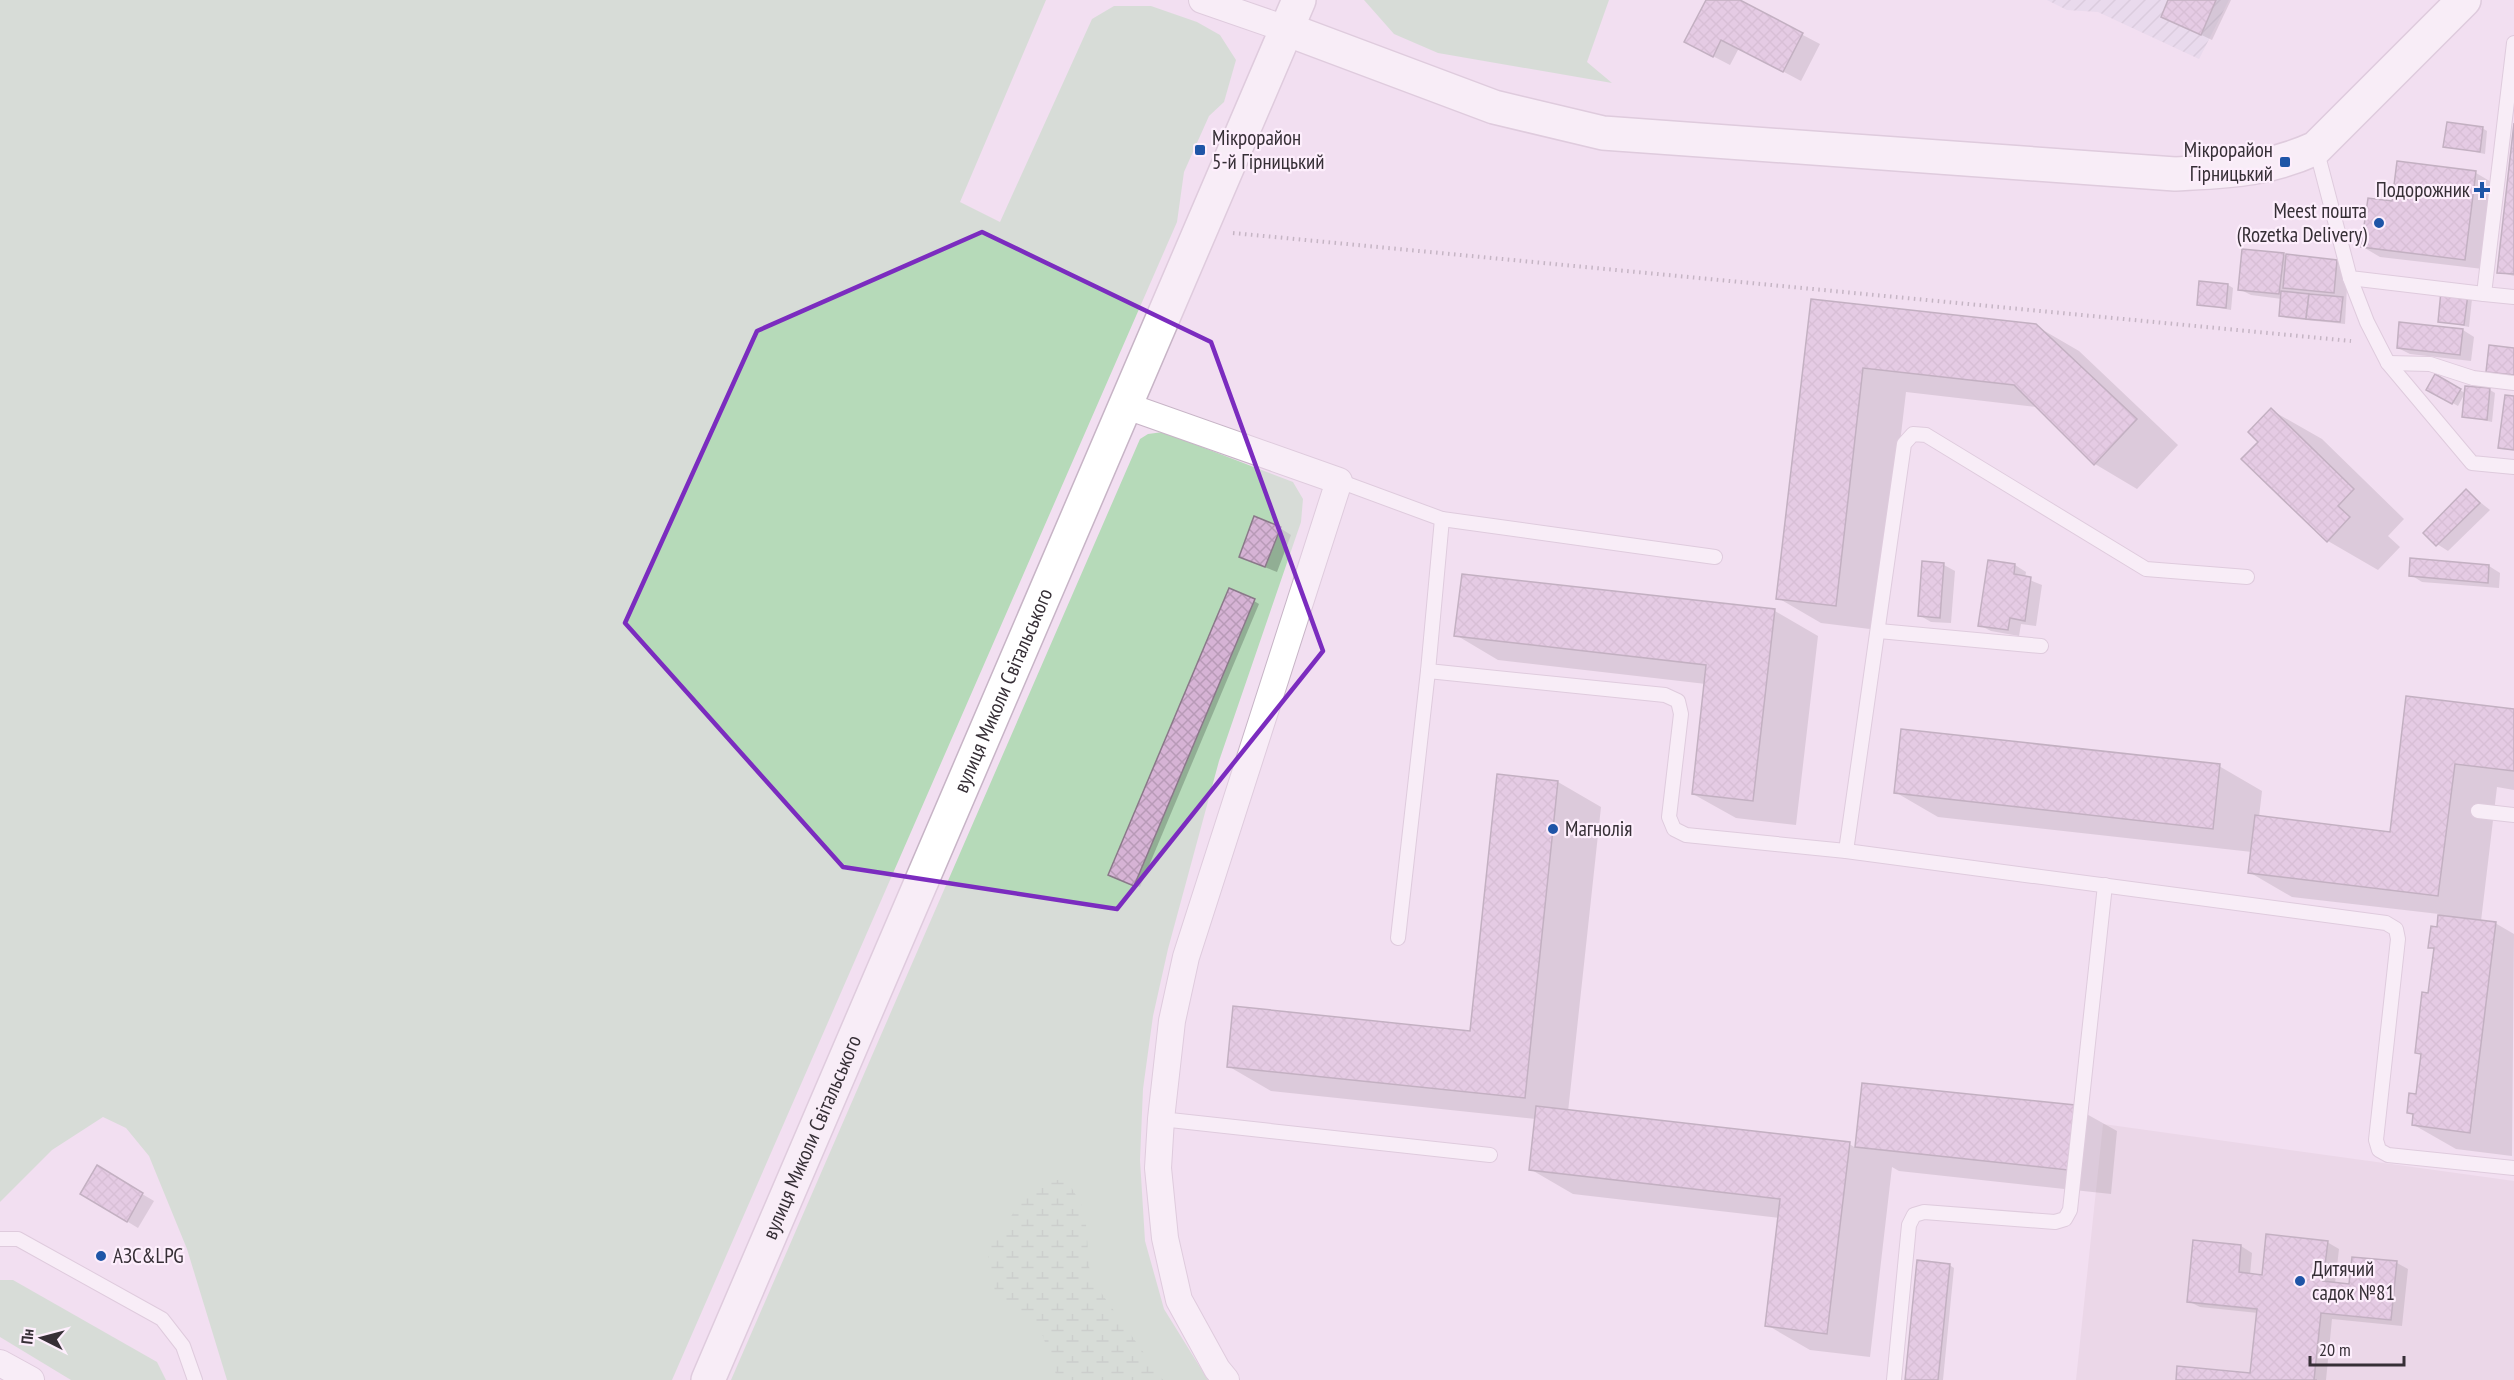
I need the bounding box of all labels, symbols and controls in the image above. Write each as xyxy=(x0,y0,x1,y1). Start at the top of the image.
place label: Мiкрорайон 5-й Гiрницький xyxy=(1212,124,1325,175)
place label: Мiкрорайон Гiрницький xyxy=(2184,136,2273,187)
marker: Мiкрорайон 5-й Гiрницький xyxy=(1193,143,1207,157)
marker: Мiкрорайон Гiрницький xyxy=(2278,155,2292,169)
place label: Подорожник xyxy=(2376,176,2470,203)
marker: Подорожник xyxy=(2475,183,2489,197)
place label: Meest пошта (Rozetka Delivery) xyxy=(2237,197,2367,248)
marker: Meest пошта (Rozetka Delivery) xyxy=(2372,216,2386,230)
street label: вулиця Миколи Світальського xyxy=(947,584,1058,796)
place label: Магнолія xyxy=(1565,815,1632,842)
marker: Магнолія xyxy=(1546,822,1560,836)
street label: вулиця Миколи Світальського xyxy=(756,1031,867,1243)
place label: АЗС&LPG xyxy=(113,1242,184,1269)
marker: АЗС&LPG xyxy=(94,1249,108,1263)
place label: Дитячий садок №81 xyxy=(2312,1255,2395,1306)
marker: Дитячий садок №81 xyxy=(2293,1274,2307,1288)
north arrow xyxy=(12,1308,72,1368)
text: Пн xyxy=(16,1328,38,1345)
scale bar xyxy=(2310,1329,2404,1367)
text: 20 m xyxy=(2319,1338,2351,1361)

